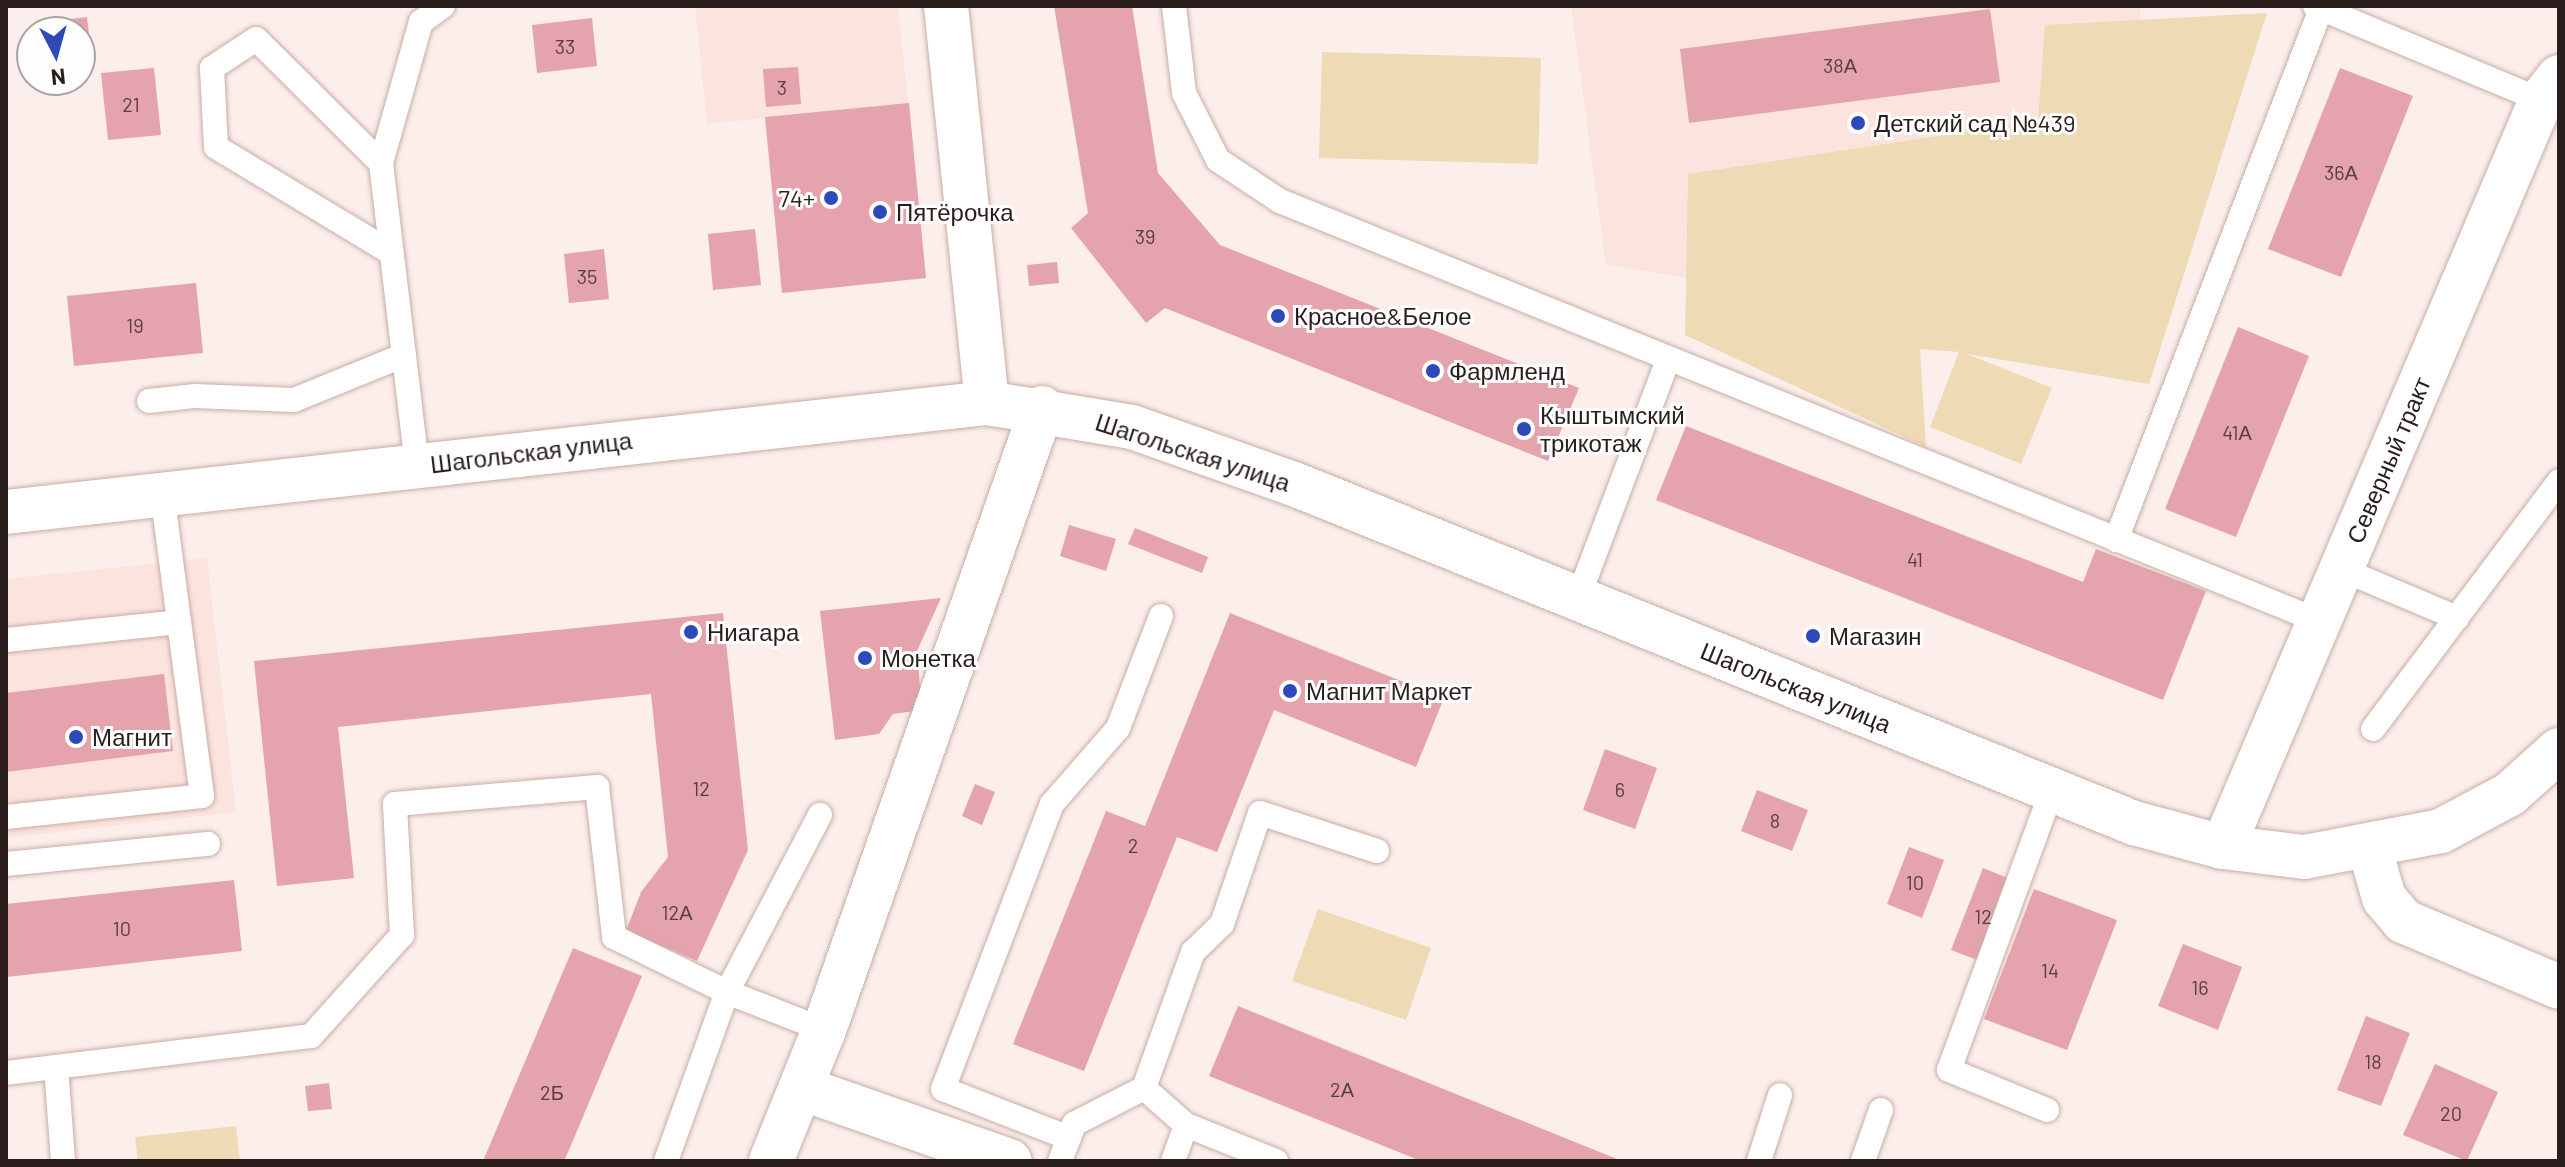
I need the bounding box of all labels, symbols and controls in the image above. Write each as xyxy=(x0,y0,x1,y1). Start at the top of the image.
north arrow xyxy=(16,16,96,96)
house number: 33 xyxy=(555,34,575,58)
house number: 38А xyxy=(1823,53,1857,77)
text: N xyxy=(50,64,67,92)
house number: 3 xyxy=(777,75,787,99)
house number: 21 xyxy=(122,92,140,116)
place label: Детский сад №439 xyxy=(1874,109,2076,137)
marker: Детский сад №439 xyxy=(1849,114,1867,132)
house number: 36А xyxy=(2324,160,2358,184)
place label: 74+ xyxy=(778,184,815,212)
marker: 74+ xyxy=(822,189,840,207)
place label: Пятёрочка xyxy=(896,198,1014,226)
marker: Пятёрочка xyxy=(871,203,889,221)
house number: 39 xyxy=(1135,224,1155,248)
house number: 35 xyxy=(577,264,597,288)
place label: Красное&Белое xyxy=(1294,302,1472,330)
marker: Красное&Белое xyxy=(1269,307,1287,325)
house number: 19 xyxy=(126,313,144,337)
place label: Фармленд xyxy=(1449,357,1565,385)
marker: Фармленд xyxy=(1424,362,1442,380)
street label: Северный тракт xyxy=(2340,372,2436,548)
place label: Кыштымский трикотаж xyxy=(1540,401,1685,457)
street label: Шагольская улица xyxy=(1092,407,1294,497)
marker: Кыштымский трикотаж xyxy=(1515,420,1533,438)
house number: 41А xyxy=(2222,420,2252,444)
street label: Шагольская улица xyxy=(428,425,634,479)
house number: 41 xyxy=(1907,547,1923,571)
place label: Ниагара xyxy=(707,618,799,646)
place label: Магазин xyxy=(1829,622,1922,650)
marker: Ниагара xyxy=(682,623,700,641)
marker: Магазин xyxy=(1804,627,1822,645)
street label: Шагольская улица xyxy=(1696,636,1896,738)
place label: Монетка xyxy=(881,644,976,672)
marker: Монетка xyxy=(856,649,874,667)
place label: Магнит Маркет xyxy=(1306,677,1472,705)
marker: Магнит Маркет xyxy=(1281,682,1299,700)
place label: Магнит xyxy=(92,723,172,751)
marker: Магнит xyxy=(67,728,85,746)
house number: 12 xyxy=(692,776,710,800)
house number: 6 xyxy=(1615,777,1625,801)
house number: 8 xyxy=(1770,808,1780,832)
house number: 2 xyxy=(1128,833,1138,857)
house number: 10 xyxy=(1906,870,1924,894)
house number: 12А xyxy=(661,900,693,924)
house number: 12 xyxy=(1974,904,1992,928)
house number: 10 xyxy=(113,916,131,940)
house number: 14 xyxy=(2041,958,2059,982)
house number: 16 xyxy=(2191,975,2209,999)
house number: 18 xyxy=(2364,1049,2382,1073)
house number: 2А xyxy=(1330,1077,1354,1101)
house number: 2Б xyxy=(540,1080,564,1104)
house number: 20 xyxy=(2440,1101,2462,1125)

